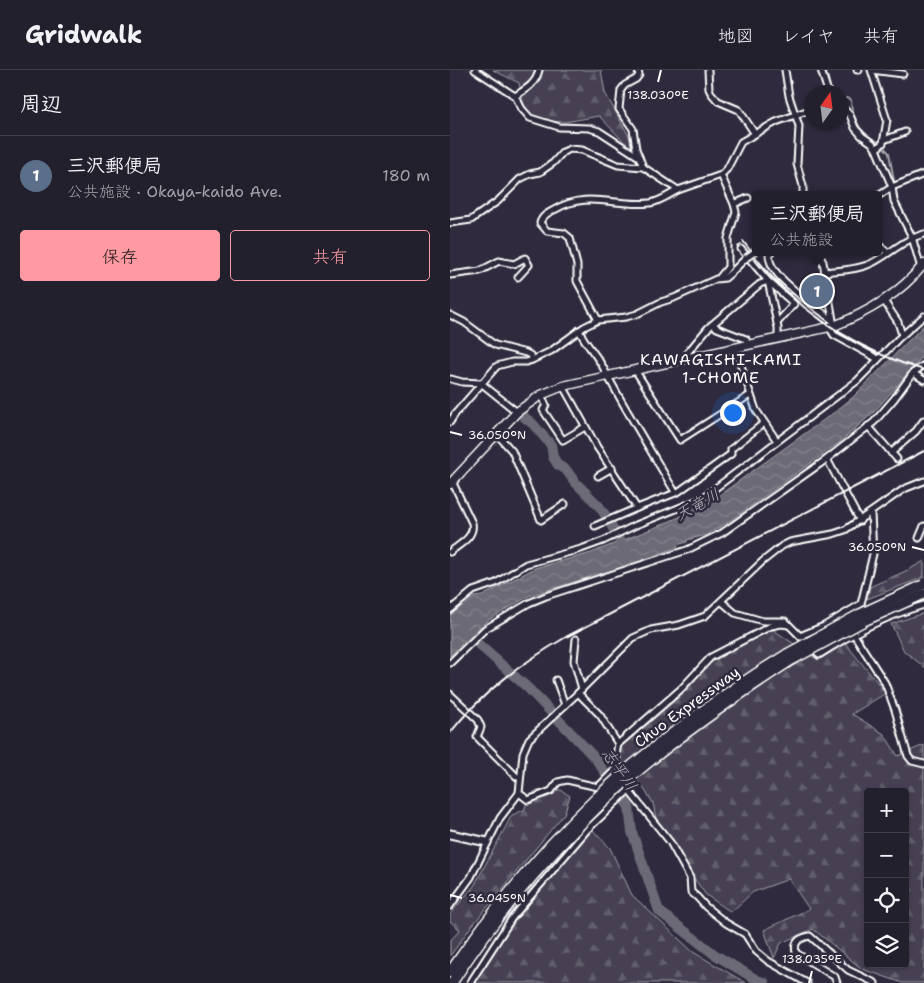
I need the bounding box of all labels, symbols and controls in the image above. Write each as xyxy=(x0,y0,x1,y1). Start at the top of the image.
text: Gridwalk xyxy=(25,19,142,51)
text: 地図 xyxy=(718,24,754,48)
text: レイヤ xyxy=(782,24,835,48)
text: 共有 xyxy=(863,24,899,48)
north arrow xyxy=(804,85,849,130)
text: 138.030°E xyxy=(627,87,689,103)
text: 周辺 xyxy=(20,90,62,118)
text: 三沢郵便局 xyxy=(67,153,162,178)
text: 1 xyxy=(32,165,40,186)
text: 180 m xyxy=(382,165,430,186)
text: 公共施設 · Okaya-kaido Ave. xyxy=(67,181,282,202)
popup xyxy=(752,191,882,256)
text: 三沢郵便局 xyxy=(769,201,865,226)
text: 公共施設 xyxy=(769,229,834,250)
button: 保存 xyxy=(20,230,220,281)
button: 共有 xyxy=(230,230,430,281)
pin: 1 xyxy=(801,272,833,310)
district label: KAWAGISHI-KAMI 1-CHOME xyxy=(640,349,802,388)
your location xyxy=(720,400,746,426)
text: 36.050°N xyxy=(468,427,526,443)
water label: 天竜川 xyxy=(671,484,723,525)
text: 36.050°N xyxy=(848,539,906,555)
street label: Chuo Expressway xyxy=(630,662,744,752)
water label: 志平川 xyxy=(597,744,642,795)
map controls xyxy=(864,788,909,968)
button: + xyxy=(864,788,909,833)
button: − xyxy=(864,833,909,878)
button: locate xyxy=(864,878,909,923)
text: 36.045°N xyxy=(468,890,526,906)
button: layers xyxy=(864,923,909,968)
text: 138.035°E xyxy=(782,951,842,967)

